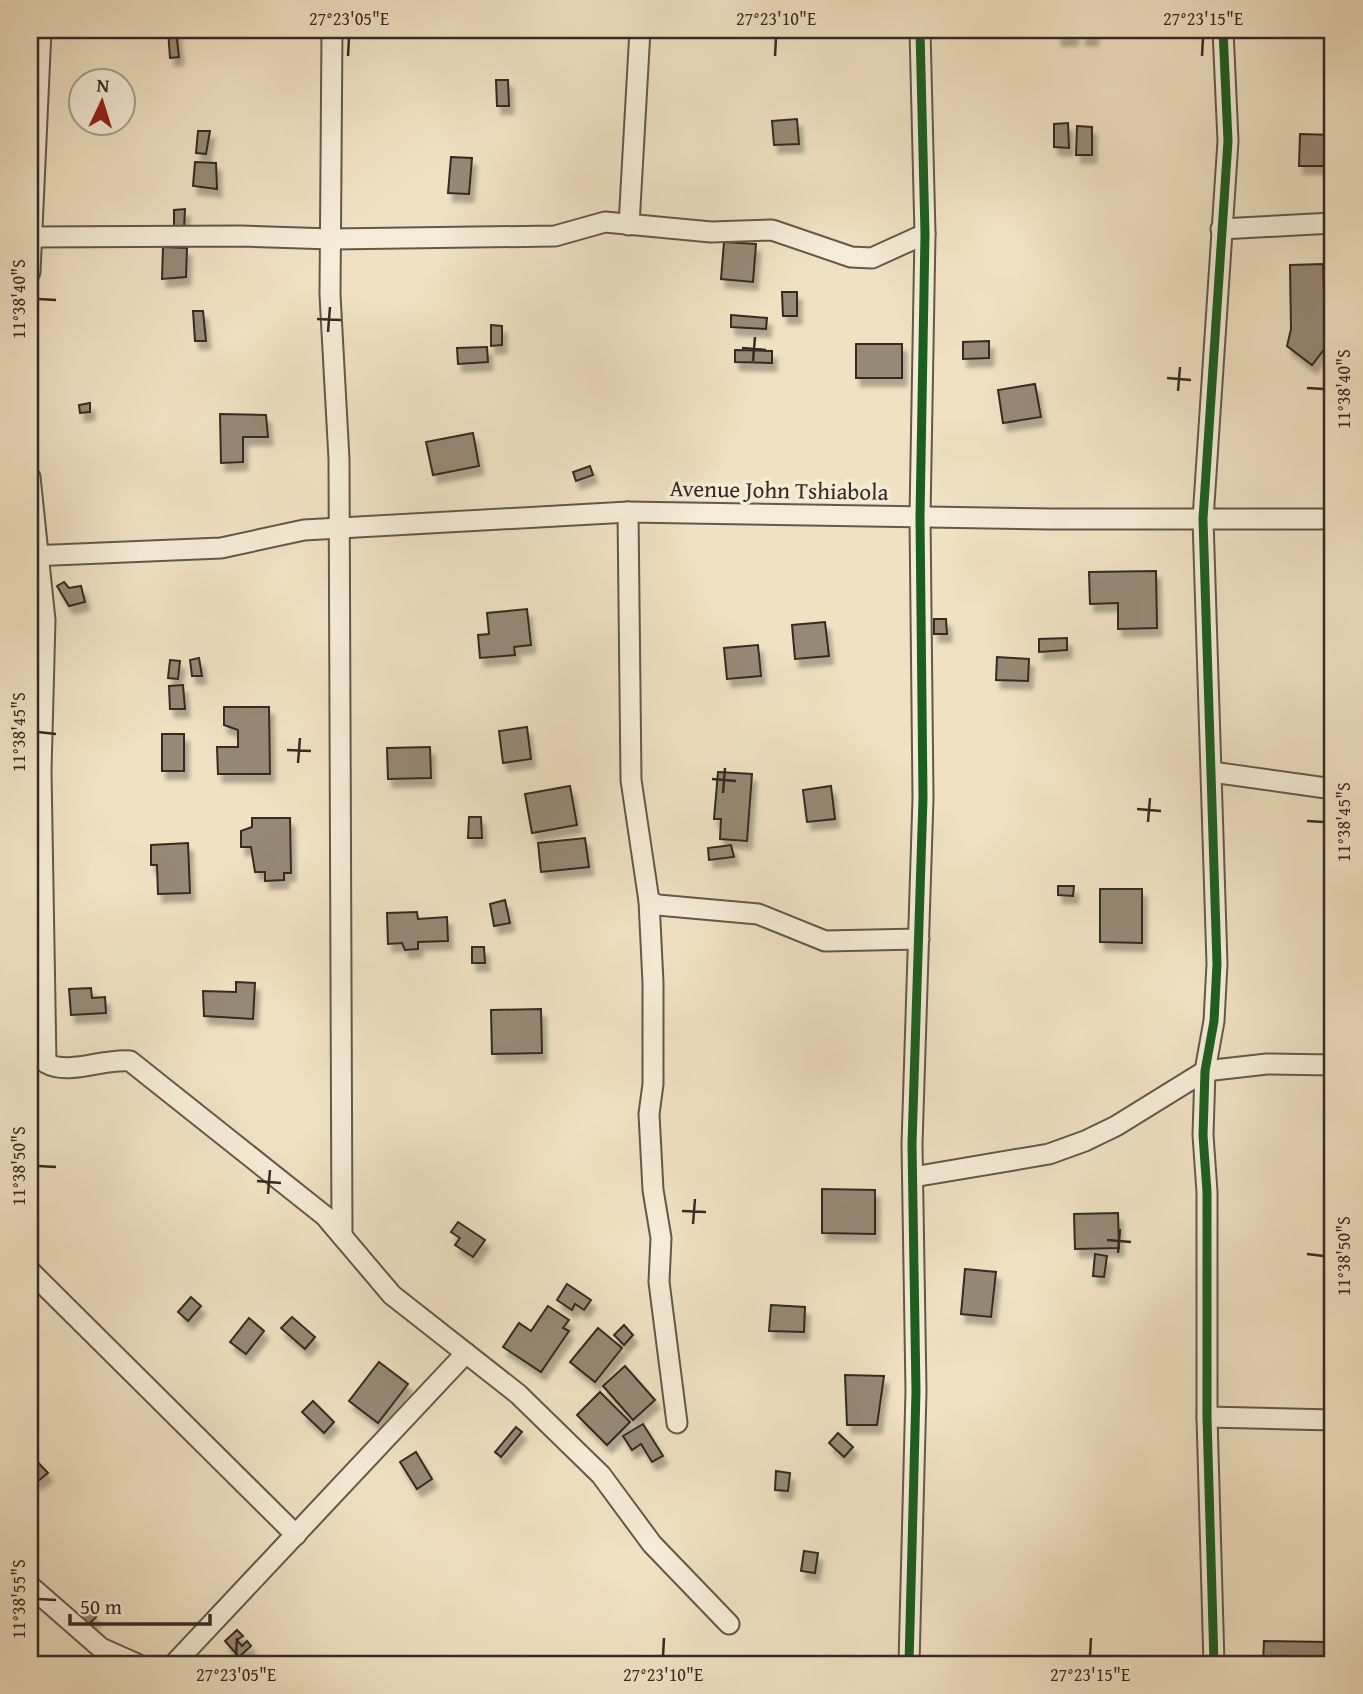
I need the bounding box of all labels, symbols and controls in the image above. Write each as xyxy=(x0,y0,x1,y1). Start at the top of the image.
text: 27°23'05"E xyxy=(309,5,389,32)
text: 27°23'10"E xyxy=(736,5,816,32)
text: 27°23'15"E xyxy=(1163,5,1243,32)
north arrow xyxy=(66,66,136,136)
text: N xyxy=(96,71,111,99)
text: 11°38'40"S xyxy=(5,259,32,339)
text: 11°38'40"S xyxy=(1330,349,1357,429)
street label: Avenue John Tshiabola xyxy=(669,471,889,508)
text: 11°38'45"S xyxy=(5,692,32,772)
text: 11°38'45"S xyxy=(1330,782,1357,862)
text: 11°38'50"S xyxy=(5,1126,32,1206)
text: 11°38'50"S xyxy=(1330,1216,1357,1296)
text: 11°38'55"S xyxy=(5,1559,32,1639)
scale bar xyxy=(70,1582,210,1626)
text: 50 m xyxy=(80,1591,122,1622)
text: 27°23'05"E xyxy=(196,1661,276,1688)
text: 27°23'10"E xyxy=(623,1661,703,1688)
text: 27°23'15"E xyxy=(1050,1661,1130,1688)

